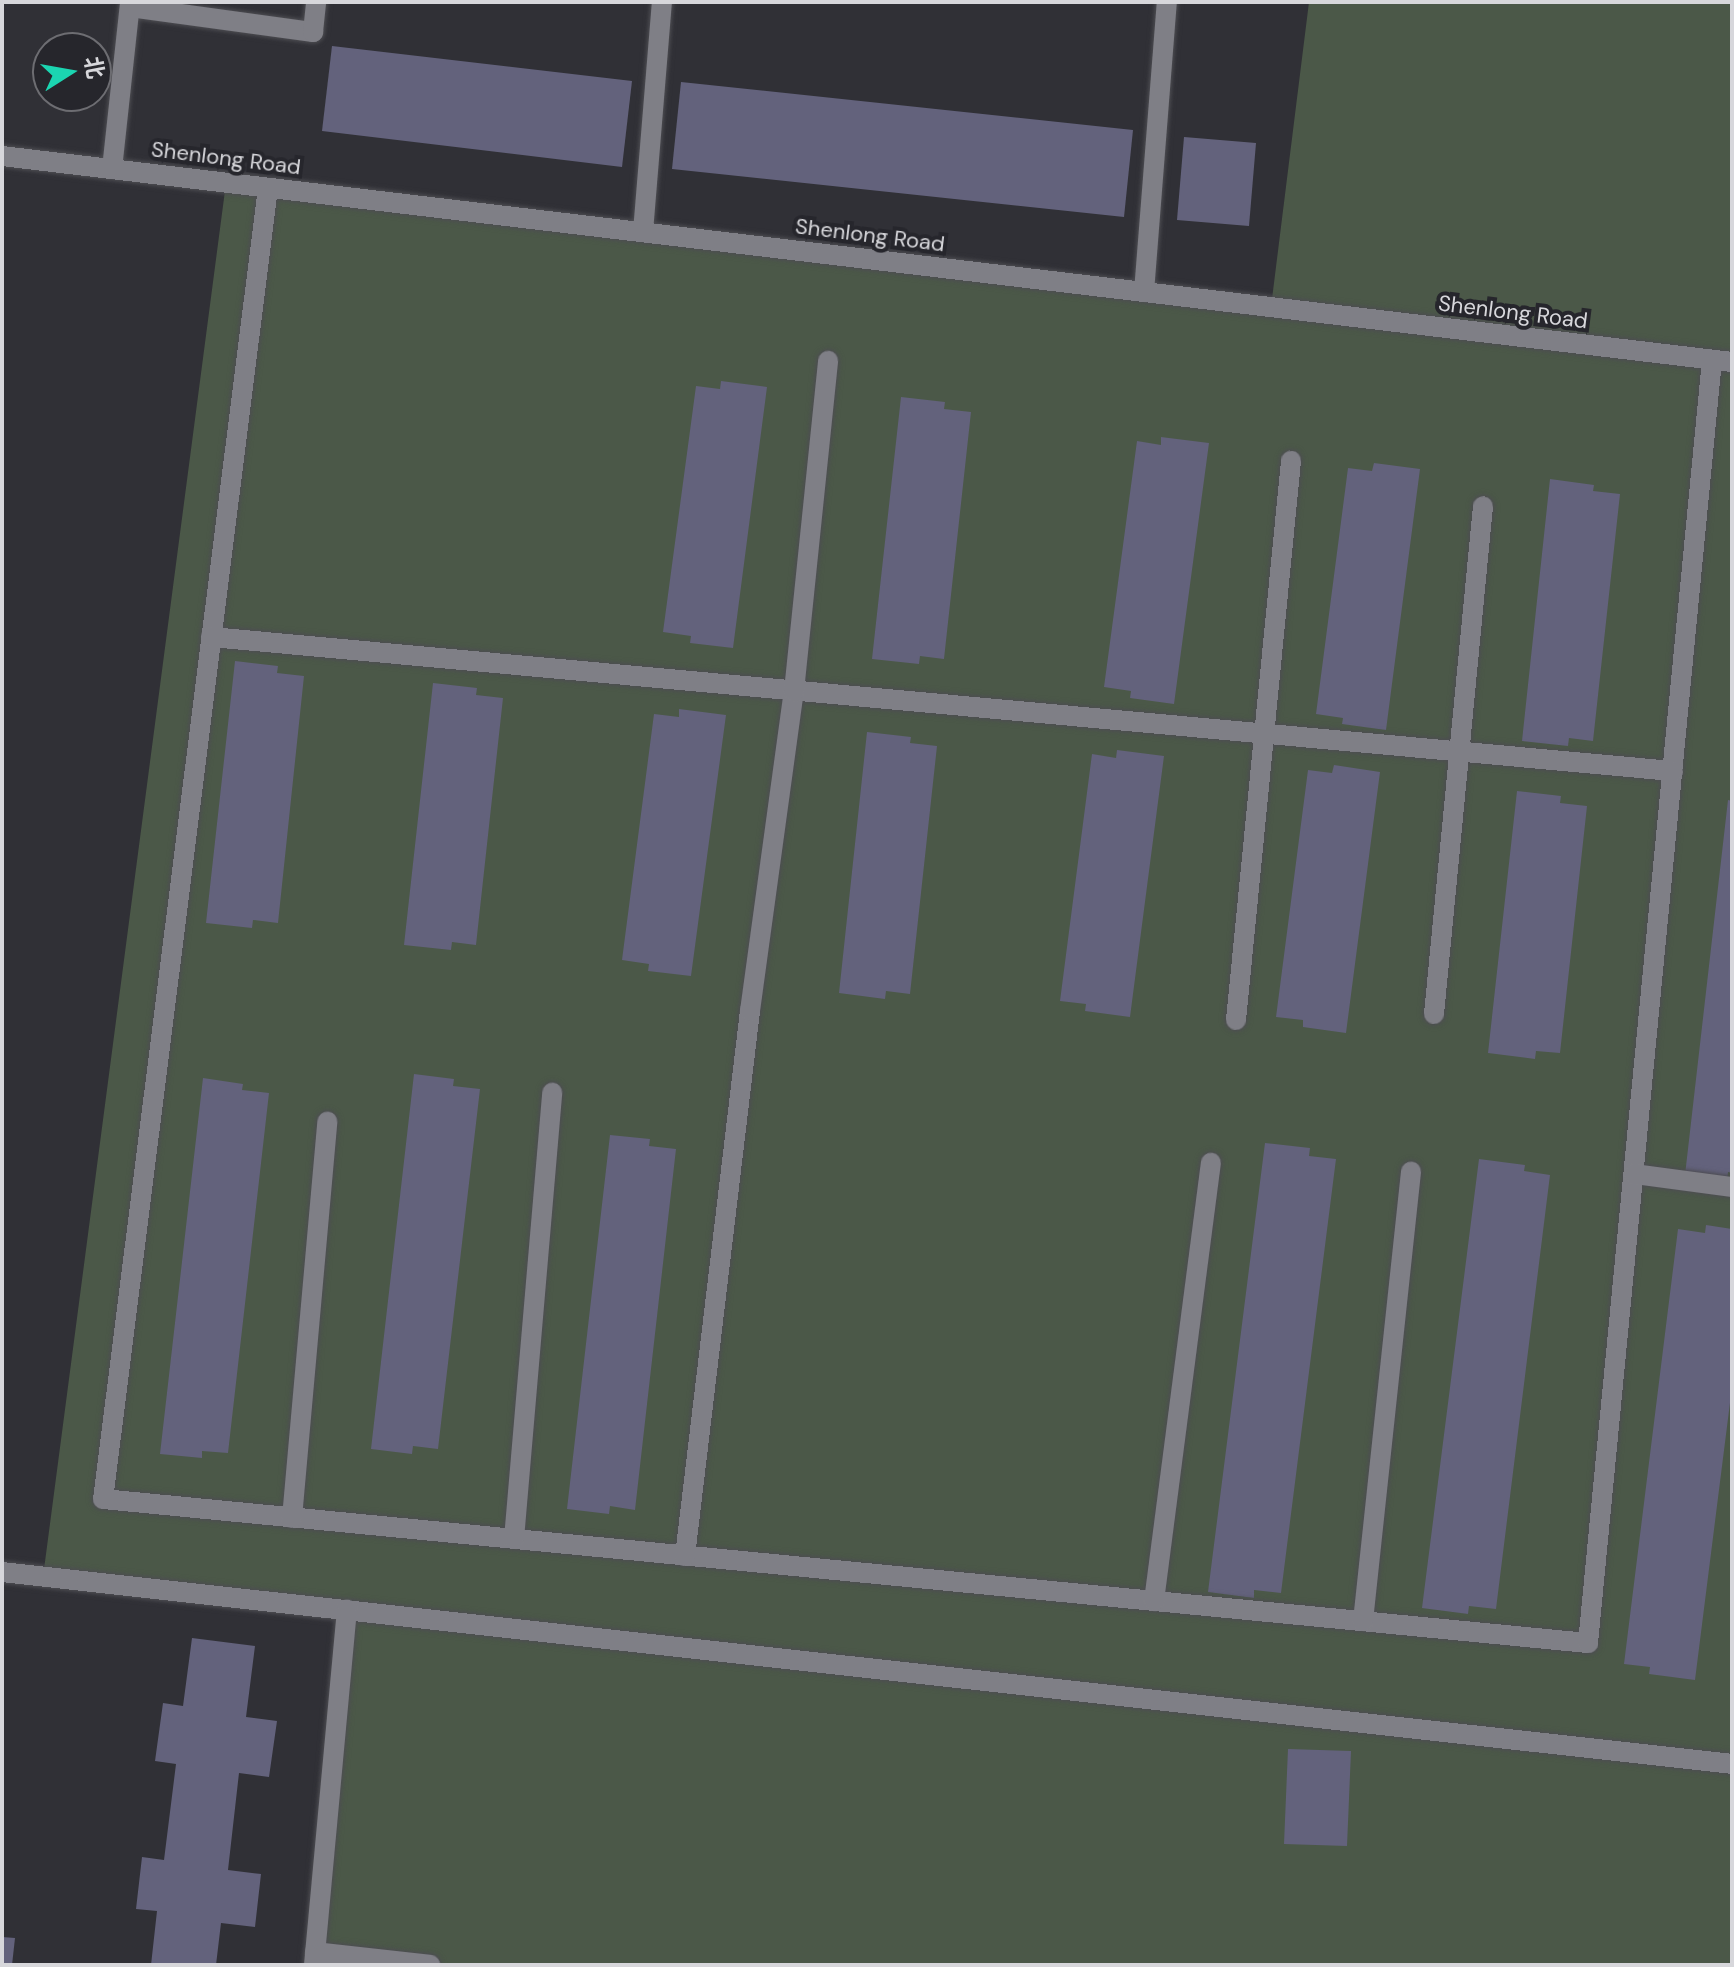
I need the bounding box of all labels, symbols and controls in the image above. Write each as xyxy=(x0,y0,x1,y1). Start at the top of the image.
north arrow xyxy=(32,32,112,112)
text: 北 xyxy=(78,54,110,81)
street label: Shenlong Road xyxy=(150,136,302,180)
street label: Shenlong Road xyxy=(794,213,946,257)
street label: Shenlong Road xyxy=(1437,290,1589,334)

